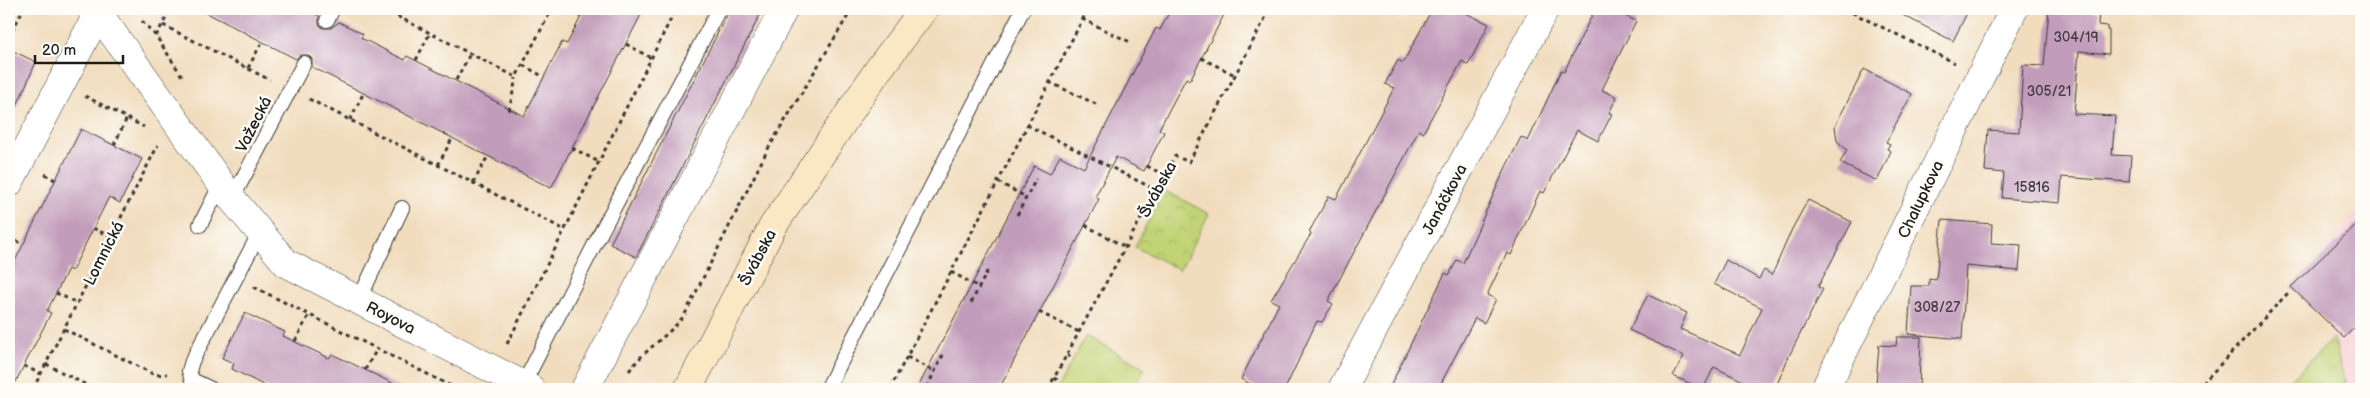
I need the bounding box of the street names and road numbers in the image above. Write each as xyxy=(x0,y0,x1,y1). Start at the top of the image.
street label: Važecká xyxy=(232,94,276,156)
street label: Švábska xyxy=(1134,158,1181,221)
street label: Chalupkova xyxy=(1894,158,1948,242)
street label: Janáčkova xyxy=(1419,161,1472,238)
street label: Lomnická xyxy=(80,219,128,289)
street label: Švábska xyxy=(734,225,781,289)
street label: Royova xyxy=(363,298,418,339)

